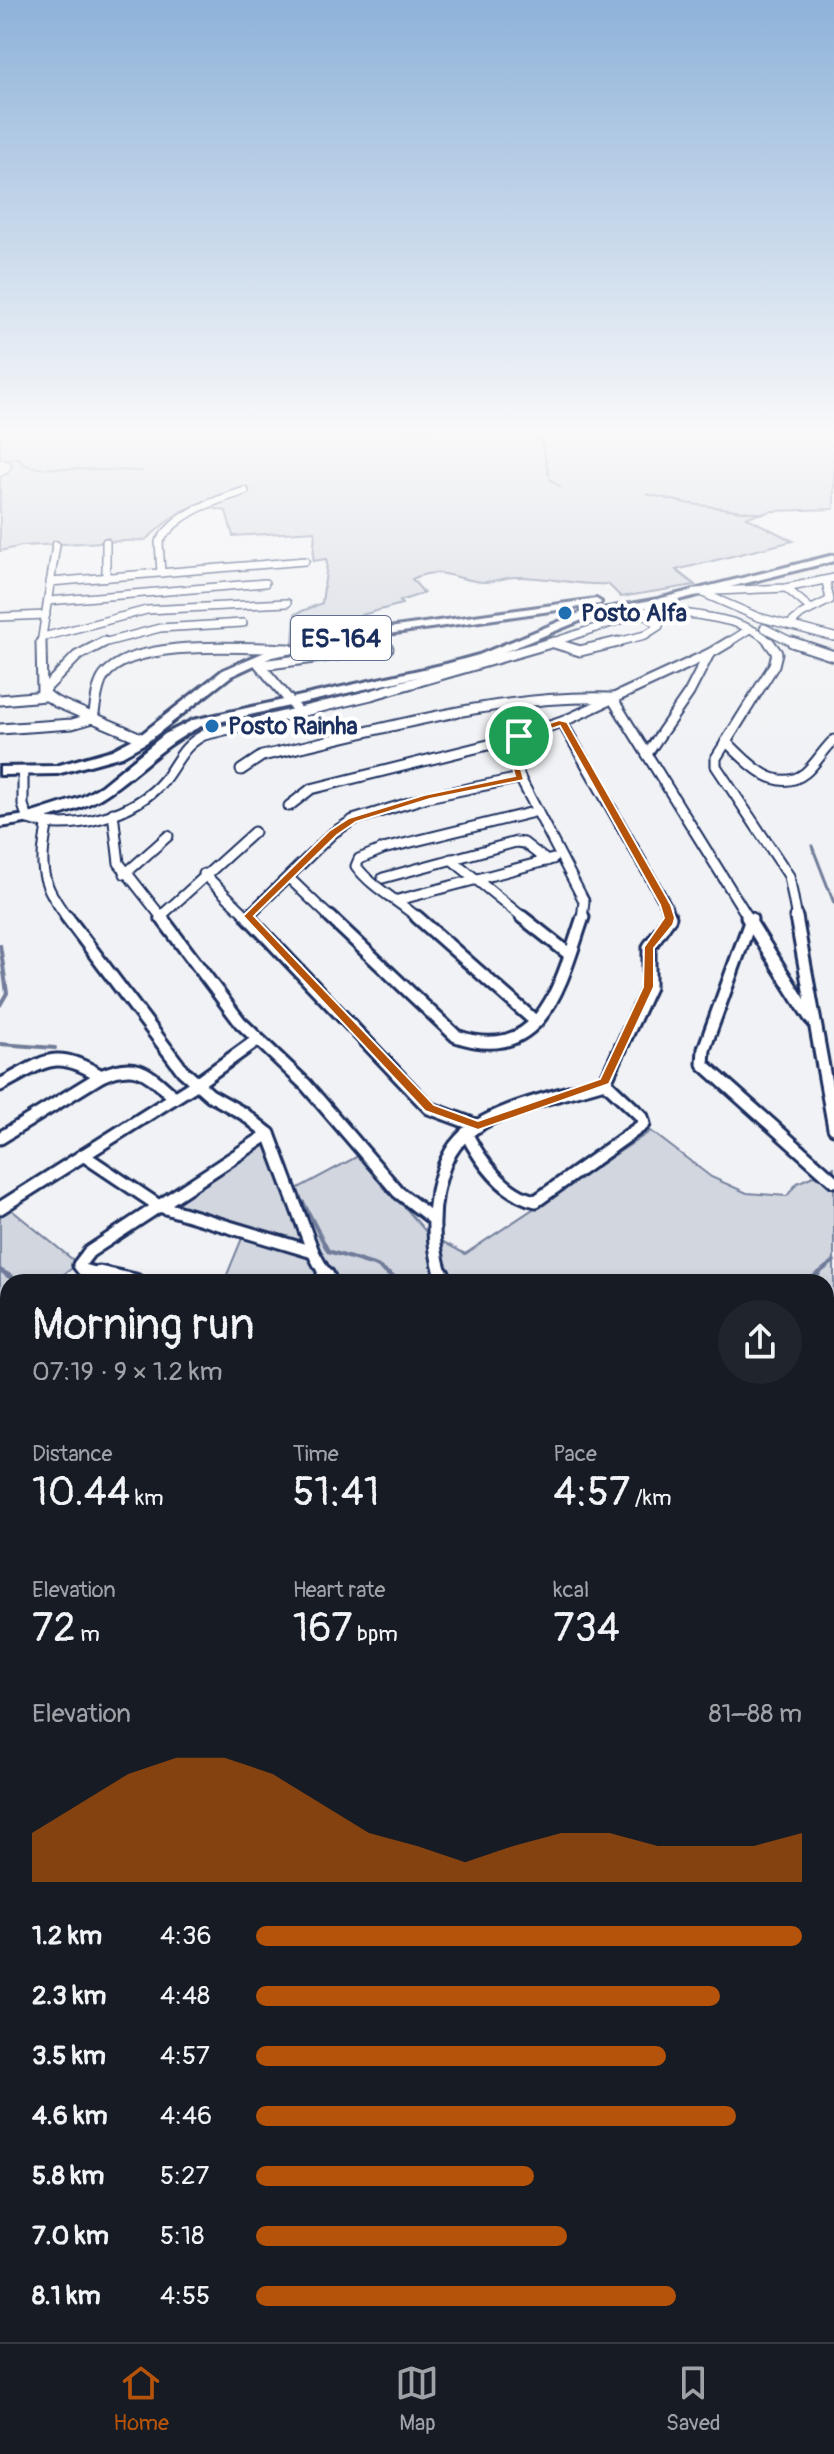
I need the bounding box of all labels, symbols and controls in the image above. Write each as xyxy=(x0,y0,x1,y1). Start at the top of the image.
place label: Posto Alfa xyxy=(581,599,687,628)
marker: Posto Alfa xyxy=(556,604,574,622)
road number: ES-164 xyxy=(291,616,391,660)
pin xyxy=(485,702,553,770)
place label: Posto Rainha xyxy=(228,712,358,741)
icon: arrive xyxy=(497,714,541,758)
marker: Posto Rainha xyxy=(203,717,221,735)
text: Morning run xyxy=(32,1298,255,1353)
button: share xyxy=(718,1300,802,1384)
text: 07:19 · 9 × 1.2 km xyxy=(32,1356,223,1388)
text: Distance xyxy=(32,1440,112,1468)
text: Time xyxy=(293,1440,339,1468)
text: Pace xyxy=(553,1440,597,1468)
text: 10.44 xyxy=(32,1468,130,1517)
text: 51:41 xyxy=(293,1468,380,1517)
text: 4:57 xyxy=(553,1468,630,1517)
text: km xyxy=(130,1484,164,1512)
text: /km xyxy=(630,1484,671,1512)
text: Elevation xyxy=(32,1576,116,1604)
text: Heart rate xyxy=(293,1576,385,1604)
text: kcal xyxy=(553,1576,589,1604)
text: 72 xyxy=(32,1604,76,1653)
text: 167 xyxy=(293,1604,352,1653)
text: 734 xyxy=(553,1604,620,1653)
text: m xyxy=(76,1620,100,1648)
text: bpm xyxy=(352,1620,398,1648)
text: Elevation xyxy=(32,1698,131,1730)
text: 81–88 m xyxy=(708,1698,802,1730)
text: 1.2 km xyxy=(32,1920,102,1952)
text: 4:36 xyxy=(160,1920,212,1952)
text: 2.3 km xyxy=(32,1980,106,2012)
text: 4:48 xyxy=(160,1980,210,2012)
text: 3.5 km xyxy=(32,2040,106,2072)
text: 4:57 xyxy=(160,2040,210,2072)
text: 4.6 km xyxy=(32,2100,107,2132)
text: 4:46 xyxy=(160,2100,212,2132)
text: 5.8 km xyxy=(32,2160,104,2192)
text: 5:27 xyxy=(160,2160,209,2192)
text: 7.0 km xyxy=(32,2220,109,2252)
text: 5:18 xyxy=(160,2220,204,2252)
text: 8.1 km xyxy=(32,2280,101,2312)
text: 4:55 xyxy=(160,2280,210,2312)
tab: Home xyxy=(113,2361,169,2437)
tab: Map xyxy=(395,2361,439,2437)
tab: Saved xyxy=(666,2361,721,2437)

